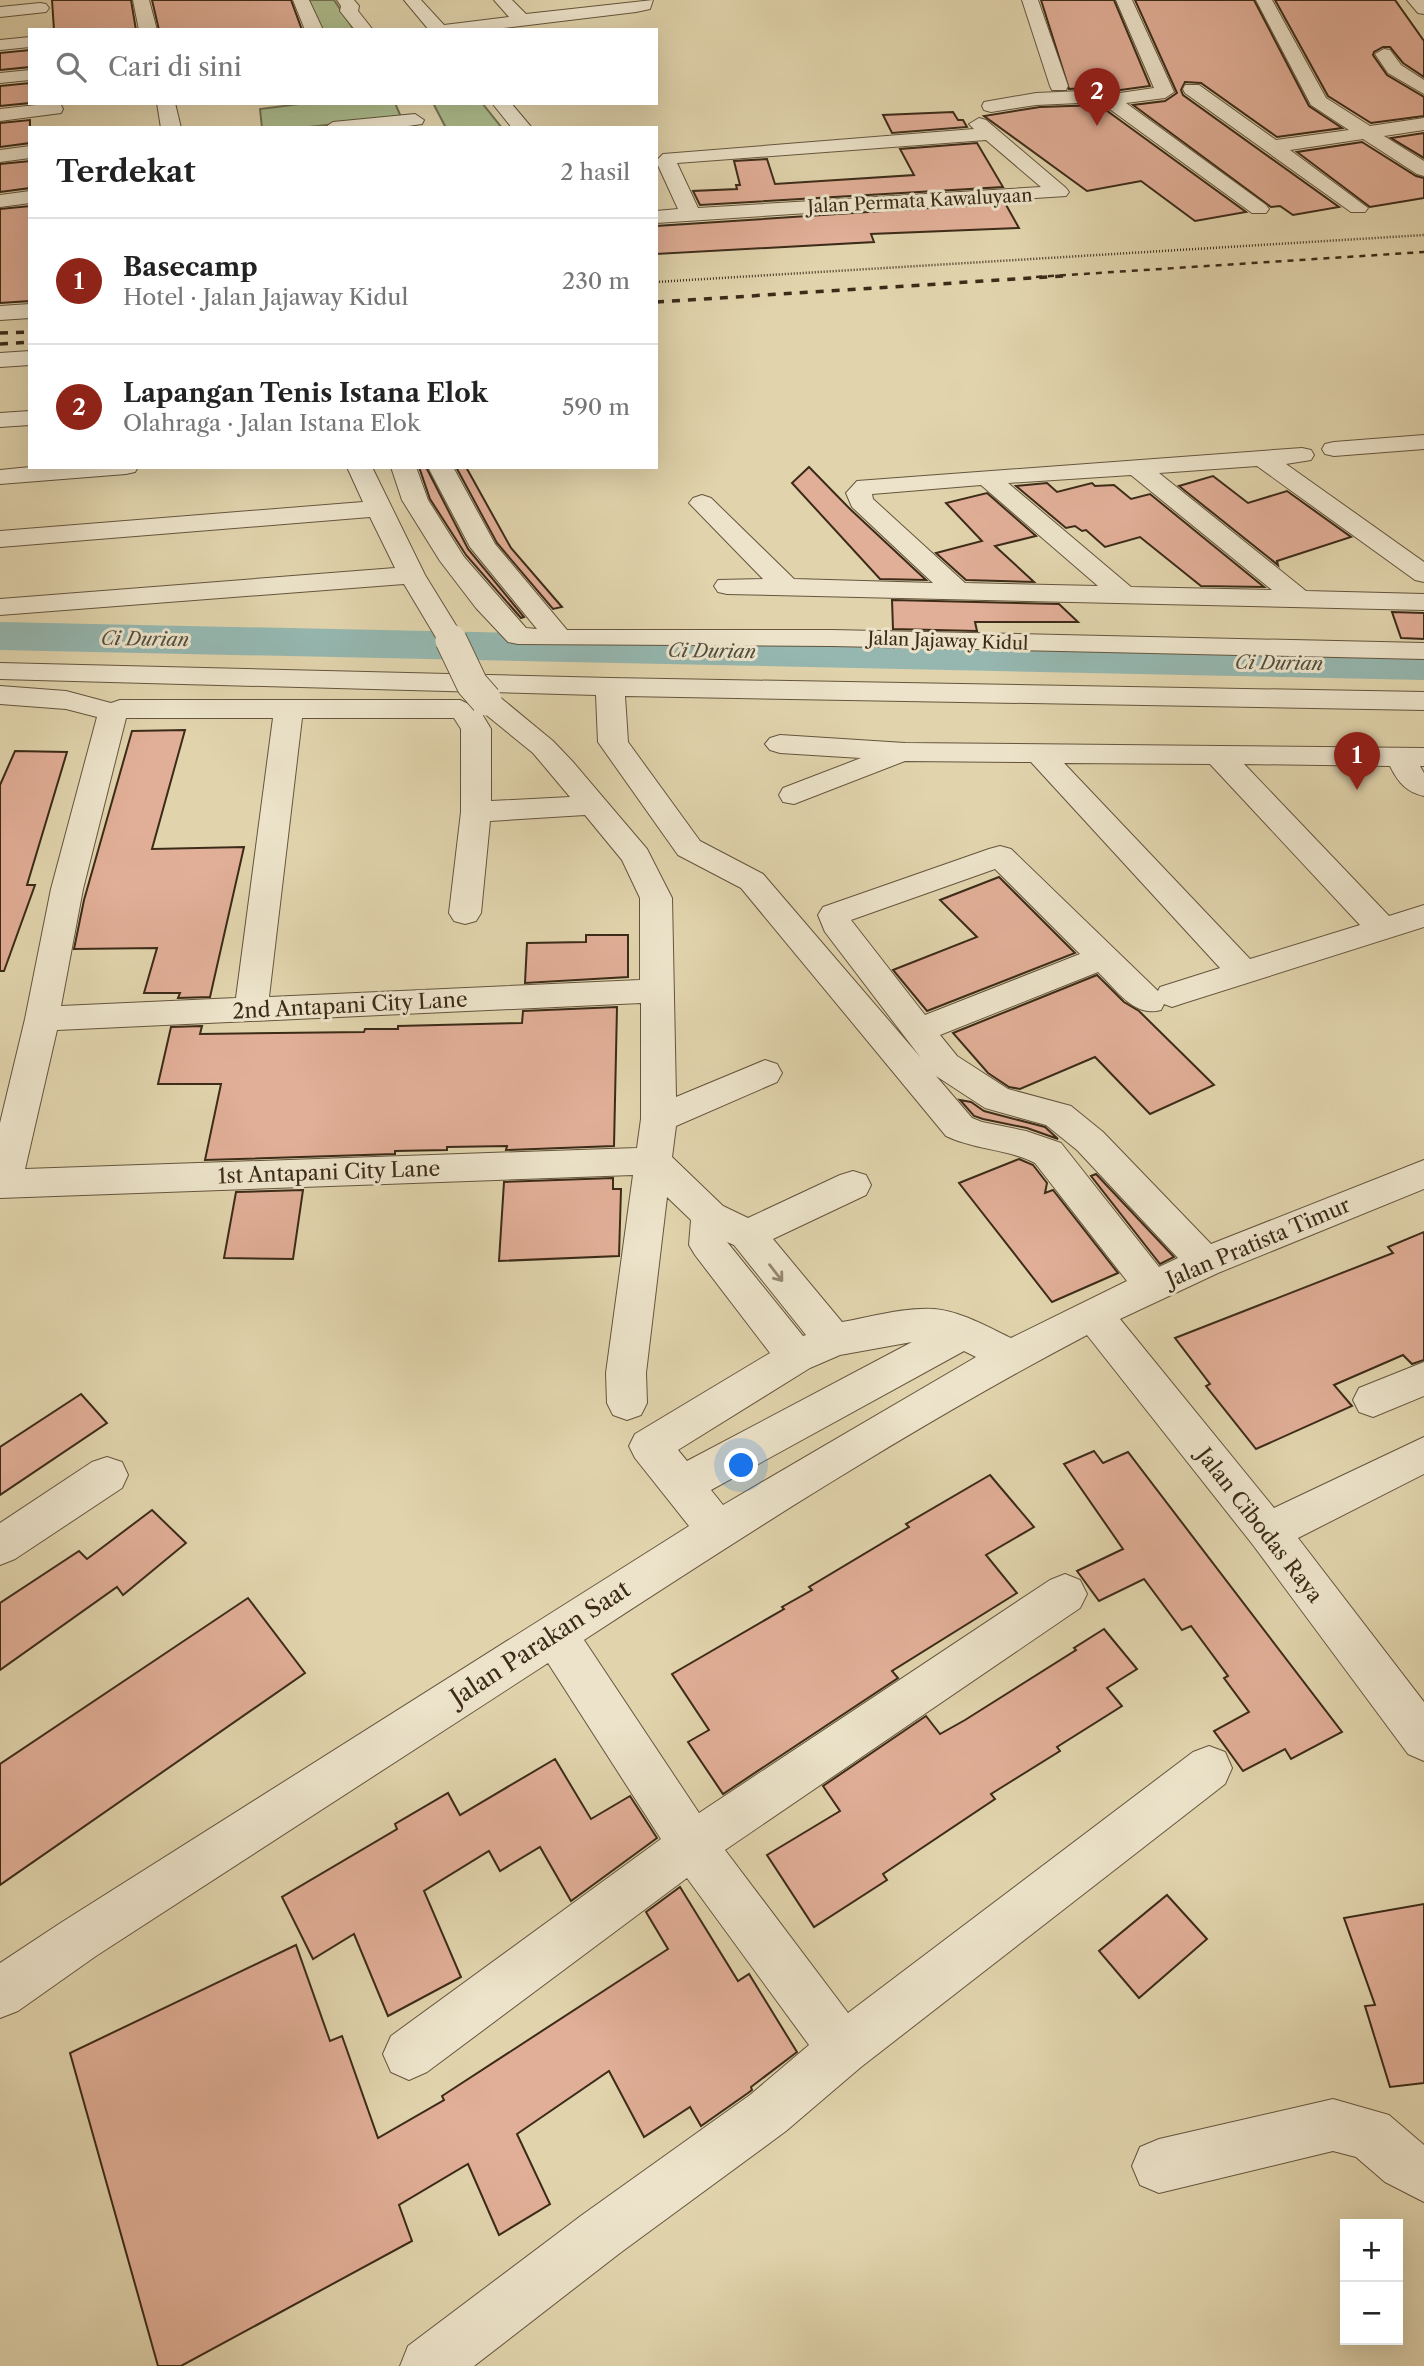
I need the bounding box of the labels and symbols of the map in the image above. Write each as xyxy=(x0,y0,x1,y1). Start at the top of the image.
pin: 2 xyxy=(1074,68,1120,126)
street label: Jalan Permata Kawaluyaan xyxy=(804,184,1033,218)
water label: Ci Durian xyxy=(101,627,189,651)
street label: Jalan Jajaway Kidul xyxy=(864,627,1029,655)
water label: Ci Durian xyxy=(668,639,756,663)
water label: Ci Durian xyxy=(1235,651,1323,675)
pin: 1 xyxy=(1334,732,1380,790)
street label: 2nd Antapani City Lane xyxy=(232,986,468,1024)
street label: 1st Antapani City Lane xyxy=(217,1156,441,1188)
street label: Jalan Pratista Timur xyxy=(1160,1192,1354,1293)
one-way arrow xyxy=(768,1264,783,1282)
street label: Jalan Cibodas Raya xyxy=(1190,1440,1329,1608)
your location xyxy=(724,1448,758,1482)
street label: Jalan Parakan Saat xyxy=(441,1574,636,1714)

